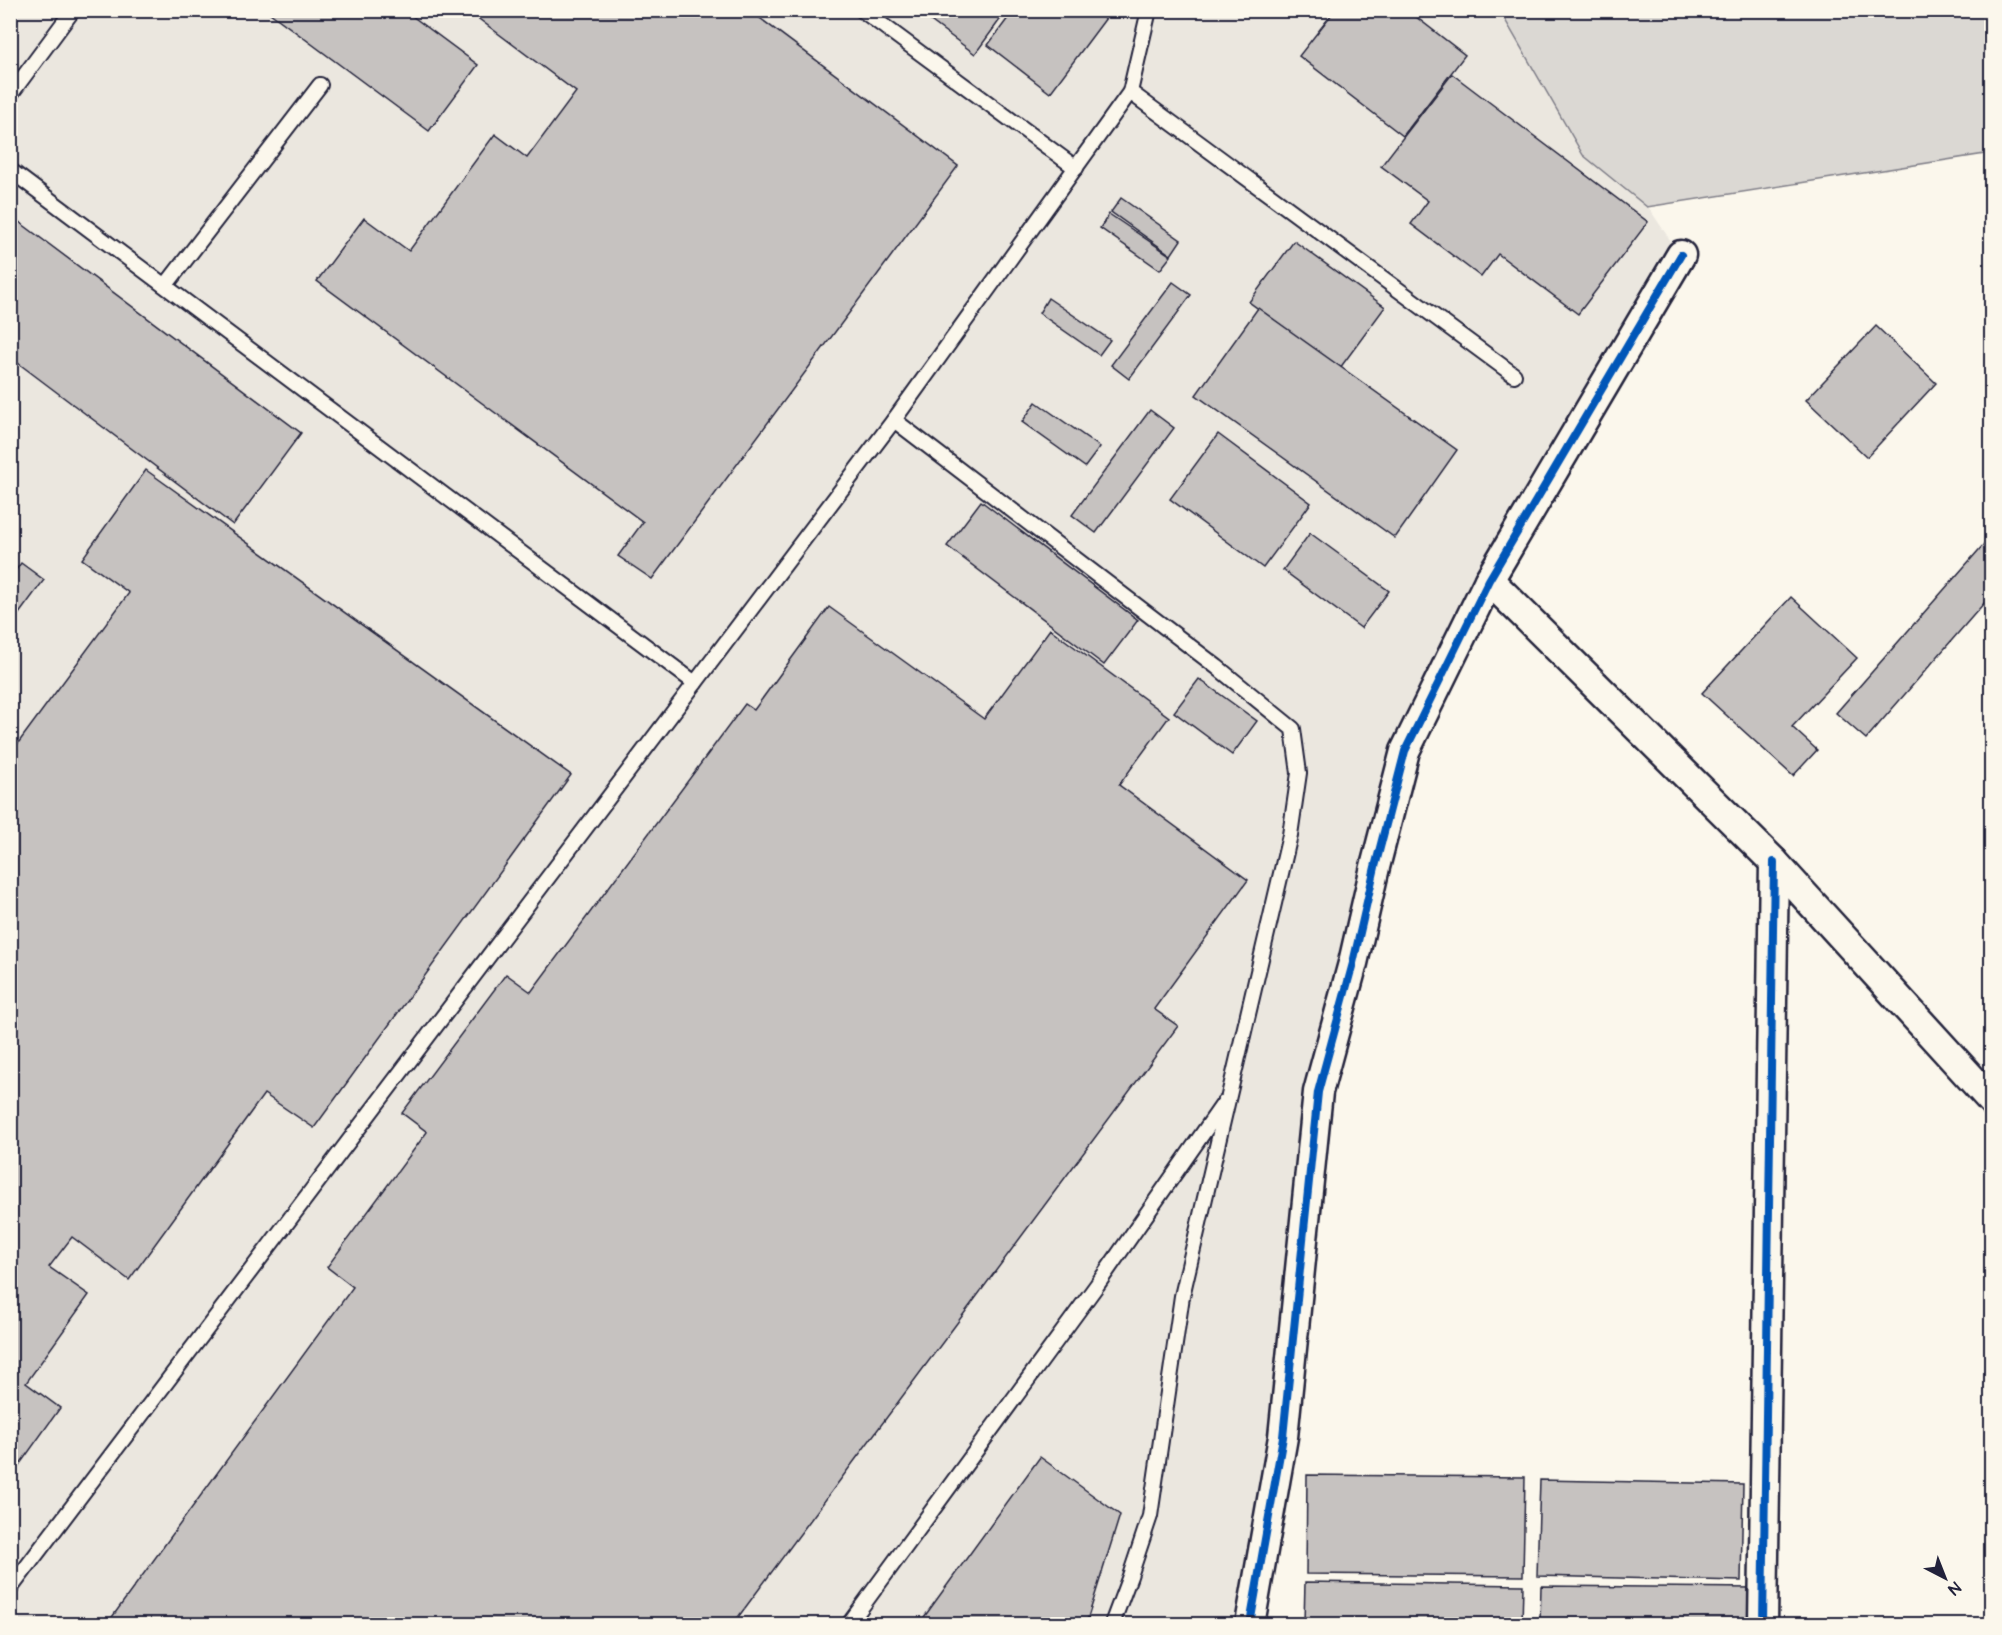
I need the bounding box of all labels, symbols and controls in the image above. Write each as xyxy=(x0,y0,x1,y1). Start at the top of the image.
north arrow xyxy=(1915,1548,1975,1608)
text: N xyxy=(1943,1577,1965,1600)

